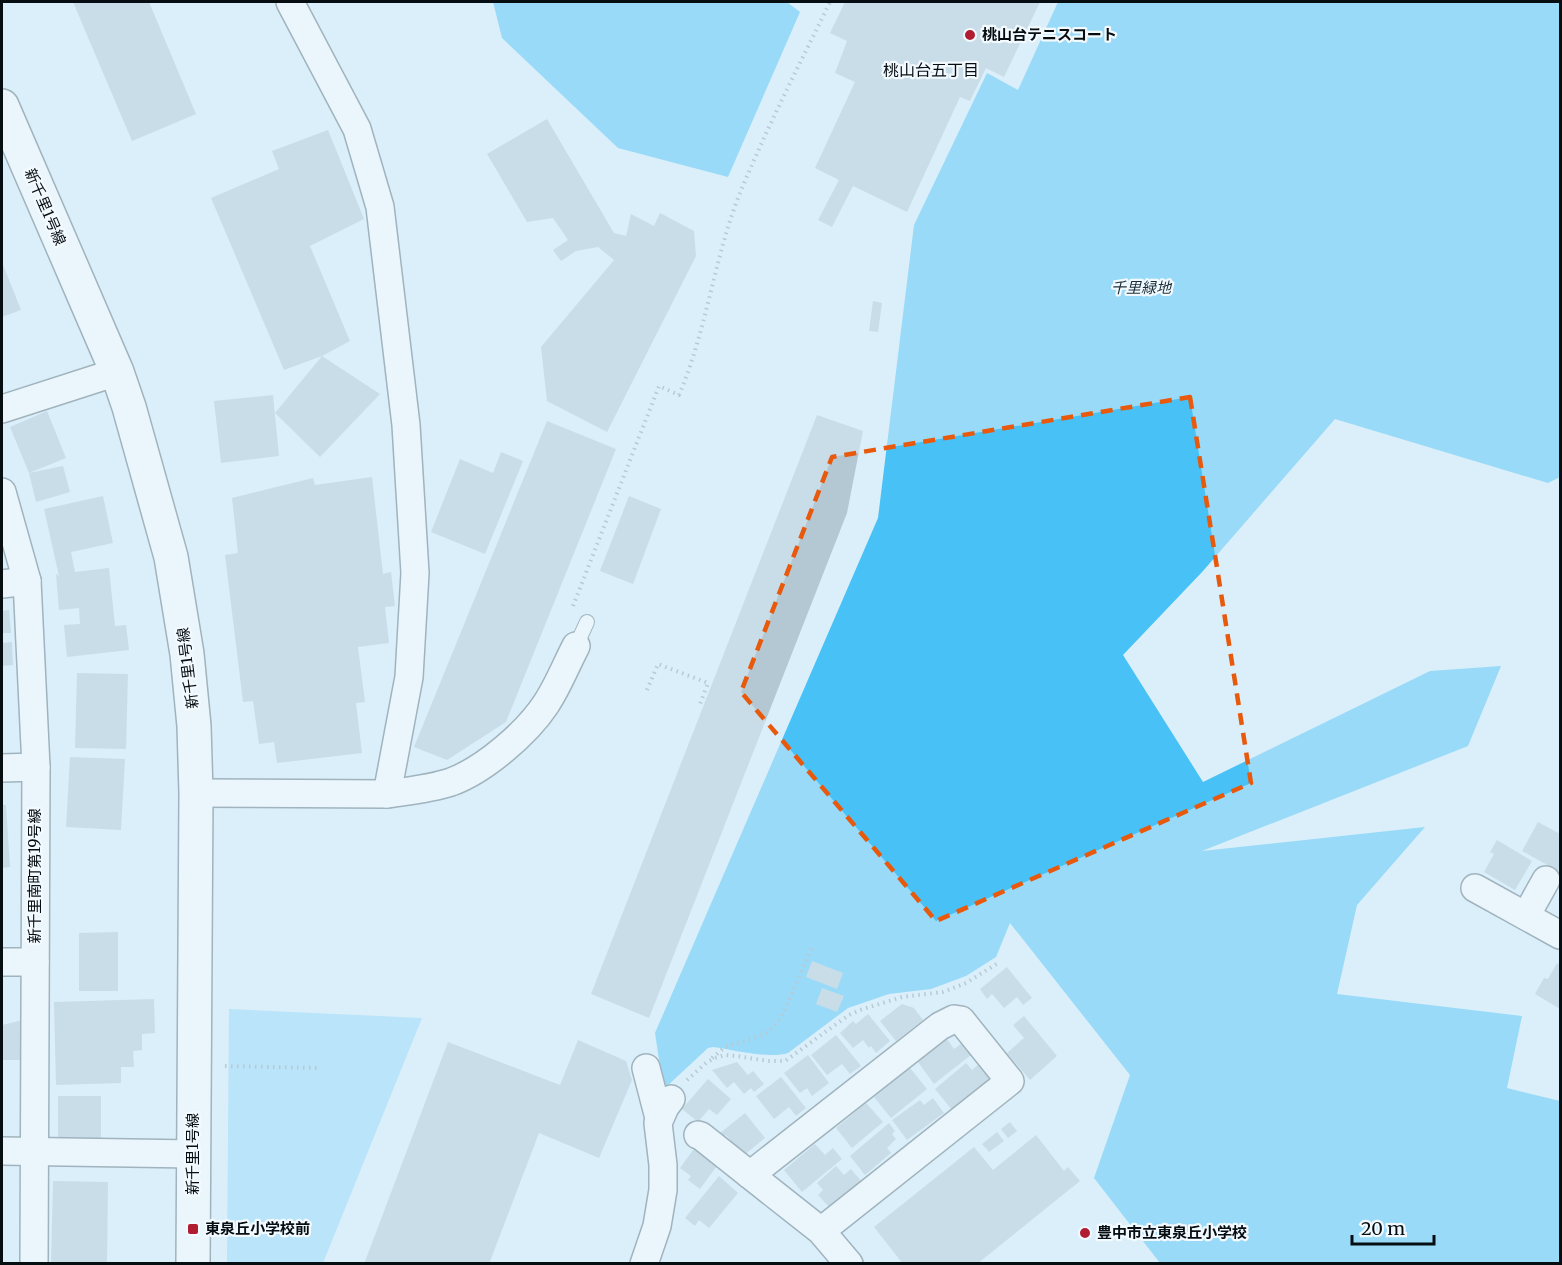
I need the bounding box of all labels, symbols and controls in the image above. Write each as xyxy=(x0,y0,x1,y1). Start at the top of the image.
place label: 桃山台テニスコート xyxy=(982,25,1117,44)
marker: 桃山台テニスコート xyxy=(963,28,977,42)
district label: 桃山台五丁目 xyxy=(883,60,979,80)
street label: 新千里1号線 xyxy=(21,165,70,248)
park label: 千里緑地 xyxy=(1111,278,1173,297)
street label: 新千里1号線 xyxy=(173,626,202,710)
street label: 新千里南町第19号線 xyxy=(25,808,44,944)
street label: 新千里1号線 xyxy=(183,1113,202,1195)
scale bar xyxy=(1352,1208,1434,1246)
text: 20 m xyxy=(1361,1217,1405,1240)
place label: 東泉丘小学校前 xyxy=(205,1219,310,1238)
marker: 東泉丘小学校前 xyxy=(186,1222,200,1236)
place label: 豊中市立東泉丘小学校 xyxy=(1097,1223,1247,1242)
marker: 豊中市立東泉丘小学校 xyxy=(1078,1226,1092,1240)

